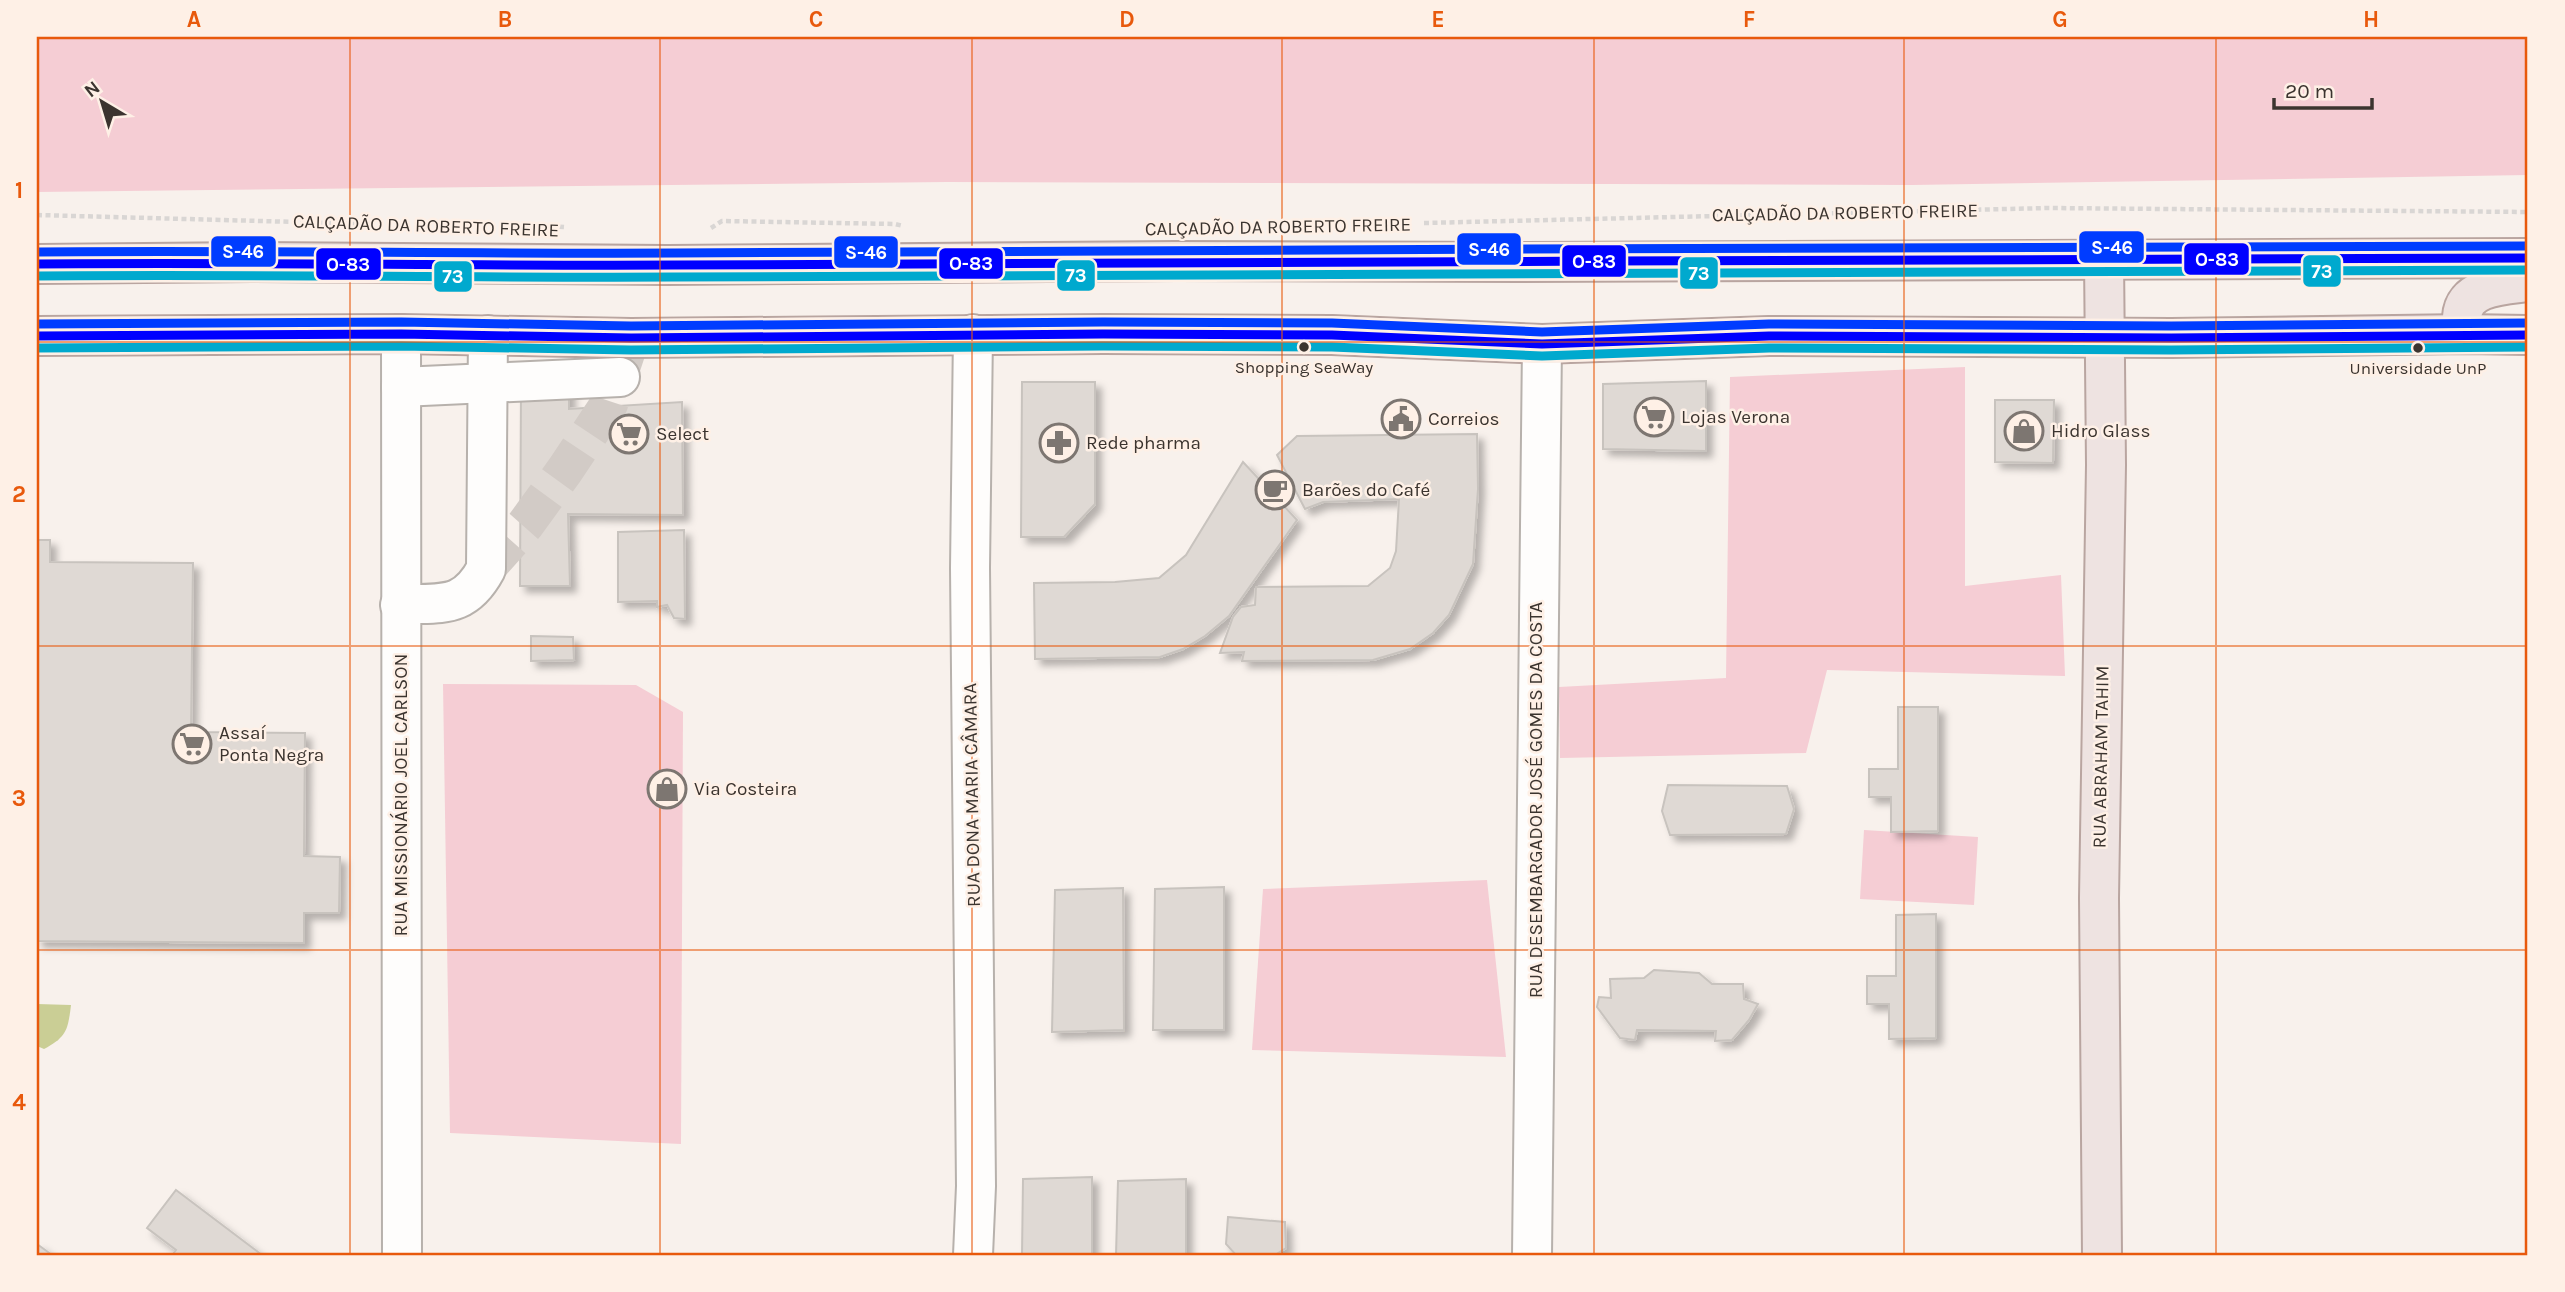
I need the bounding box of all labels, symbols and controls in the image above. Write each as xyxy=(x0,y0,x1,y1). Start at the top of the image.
text: A xyxy=(187,6,201,33)
text: B xyxy=(498,6,512,33)
text: C xyxy=(809,6,823,33)
text: D xyxy=(1119,6,1135,33)
text: E xyxy=(1431,6,1445,33)
text: F xyxy=(1743,6,1755,33)
text: G xyxy=(2052,6,2068,33)
text: H xyxy=(2363,6,2379,33)
north arrow xyxy=(66,66,136,136)
scale bar xyxy=(2274,66,2372,110)
text: N xyxy=(80,77,104,102)
text: 20 m xyxy=(2285,79,2334,103)
text: 1 xyxy=(15,177,23,204)
street label: CALÇADÃO DA ROBERTO FREIRE xyxy=(1712,200,1978,226)
street label: CALÇADÃO DA ROBERTO FREIRE xyxy=(292,210,560,242)
street label: CALÇADÃO DA ROBERTO FREIRE xyxy=(1145,214,1411,240)
line badge: S-46 xyxy=(2078,230,2145,264)
line badge: S-46 xyxy=(1456,232,1522,266)
line badge: S-46 xyxy=(210,235,277,268)
line badge: S-46 xyxy=(833,235,899,269)
text: S-46 xyxy=(2091,237,2133,259)
text: S-46 xyxy=(1468,239,1510,261)
text: S-46 xyxy=(222,241,264,263)
text: S-46 xyxy=(845,242,887,264)
line badge: O-83 xyxy=(2183,242,2250,276)
line badge: O-83 xyxy=(1561,244,1627,278)
line badge: O-83 xyxy=(315,247,382,281)
line badge: O-83 xyxy=(938,247,1004,280)
text: O-83 xyxy=(2195,249,2239,271)
text: O-83 xyxy=(1572,251,1616,273)
text: O-83 xyxy=(949,253,993,275)
text: O-83 xyxy=(326,254,370,276)
line badge: 73 xyxy=(2302,254,2342,288)
line badge: 73 xyxy=(1679,256,1719,290)
line badge: 73 xyxy=(1056,259,1096,292)
line badge: 73 xyxy=(433,260,473,293)
text: 73 xyxy=(2311,261,2333,283)
text: 73 xyxy=(1688,263,1710,285)
text: 73 xyxy=(1065,265,1087,287)
text: 73 xyxy=(442,266,464,288)
marker: Shopping SeaWay xyxy=(1297,340,1311,354)
marker: Universidade UnP xyxy=(2411,341,2425,355)
place label: Shopping SeaWay xyxy=(1235,357,1373,377)
place label: Universidade UnP xyxy=(2350,358,2486,378)
supermarket icon: Lojas Verona xyxy=(1633,396,1675,438)
public building icon: Correios xyxy=(1380,398,1422,440)
place label: Lojas Verona xyxy=(1681,406,1790,428)
place label: Correios xyxy=(1428,408,1500,430)
shop icon: Hidro Glass xyxy=(2003,410,2045,452)
supermarket icon: Select xyxy=(608,413,650,455)
place label: Hidro Glass xyxy=(2051,420,2150,442)
pharmacy icon: Rede pharma xyxy=(1038,422,1080,464)
place label: Select xyxy=(656,423,709,445)
place label: Rede pharma xyxy=(1086,432,1201,454)
cafe icon: Barões do Café xyxy=(1254,469,1296,511)
place label: Barões do Café xyxy=(1302,479,1430,501)
text: 2 xyxy=(12,481,26,508)
street label: RUA DESEMBARGADOR JOSÉ GOMES DA COSTA xyxy=(1524,602,1547,998)
street label: RUA MISSIONÁRIO JOEL CARLSON xyxy=(389,654,412,936)
street label: RUA ABRAHAM TAHIM xyxy=(2088,665,2114,849)
street label: RUA DONA MARIA CÂMARA xyxy=(959,683,985,907)
place label: Assaí Ponta Negra xyxy=(219,722,324,766)
supermarket icon: Assaí Ponta Negra xyxy=(171,723,213,765)
shop icon: Via Costeira xyxy=(646,768,688,810)
place label: Via Costeira xyxy=(694,778,797,800)
text: 3 xyxy=(12,785,26,812)
text: 4 xyxy=(12,1089,26,1116)

